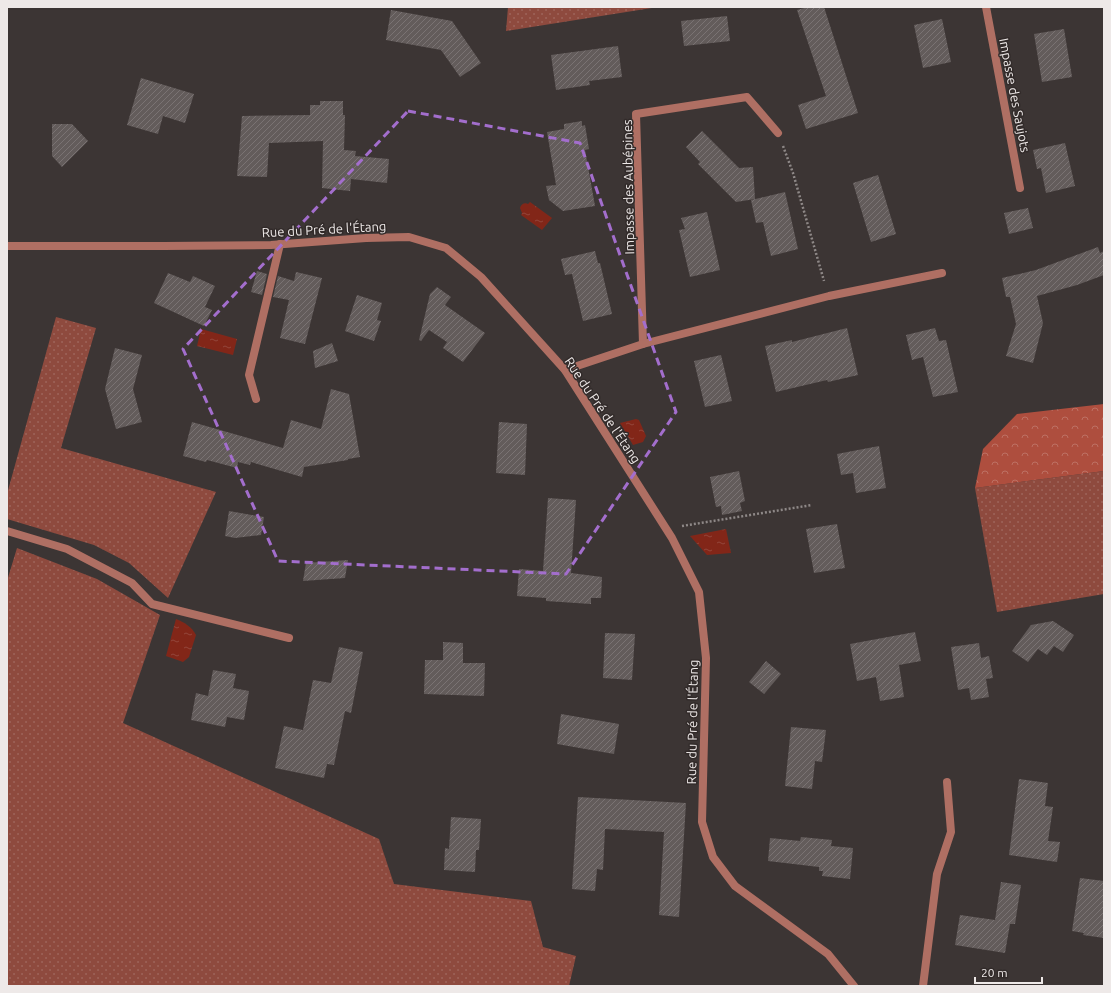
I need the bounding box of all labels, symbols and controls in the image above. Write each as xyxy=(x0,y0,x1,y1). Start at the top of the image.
street label: Impasse des Saujots xyxy=(997,37,1033,154)
street label: Impasse des Aubépines xyxy=(620,119,636,255)
street label: Rue du Pré de l'Étang xyxy=(261,218,387,239)
street label: Rue du Pré de l'Étang xyxy=(562,354,645,466)
street label: Rue du Pré de l'Étang xyxy=(683,659,700,785)
scale bar xyxy=(975,959,1042,985)
text: 20 m xyxy=(981,966,1008,979)

